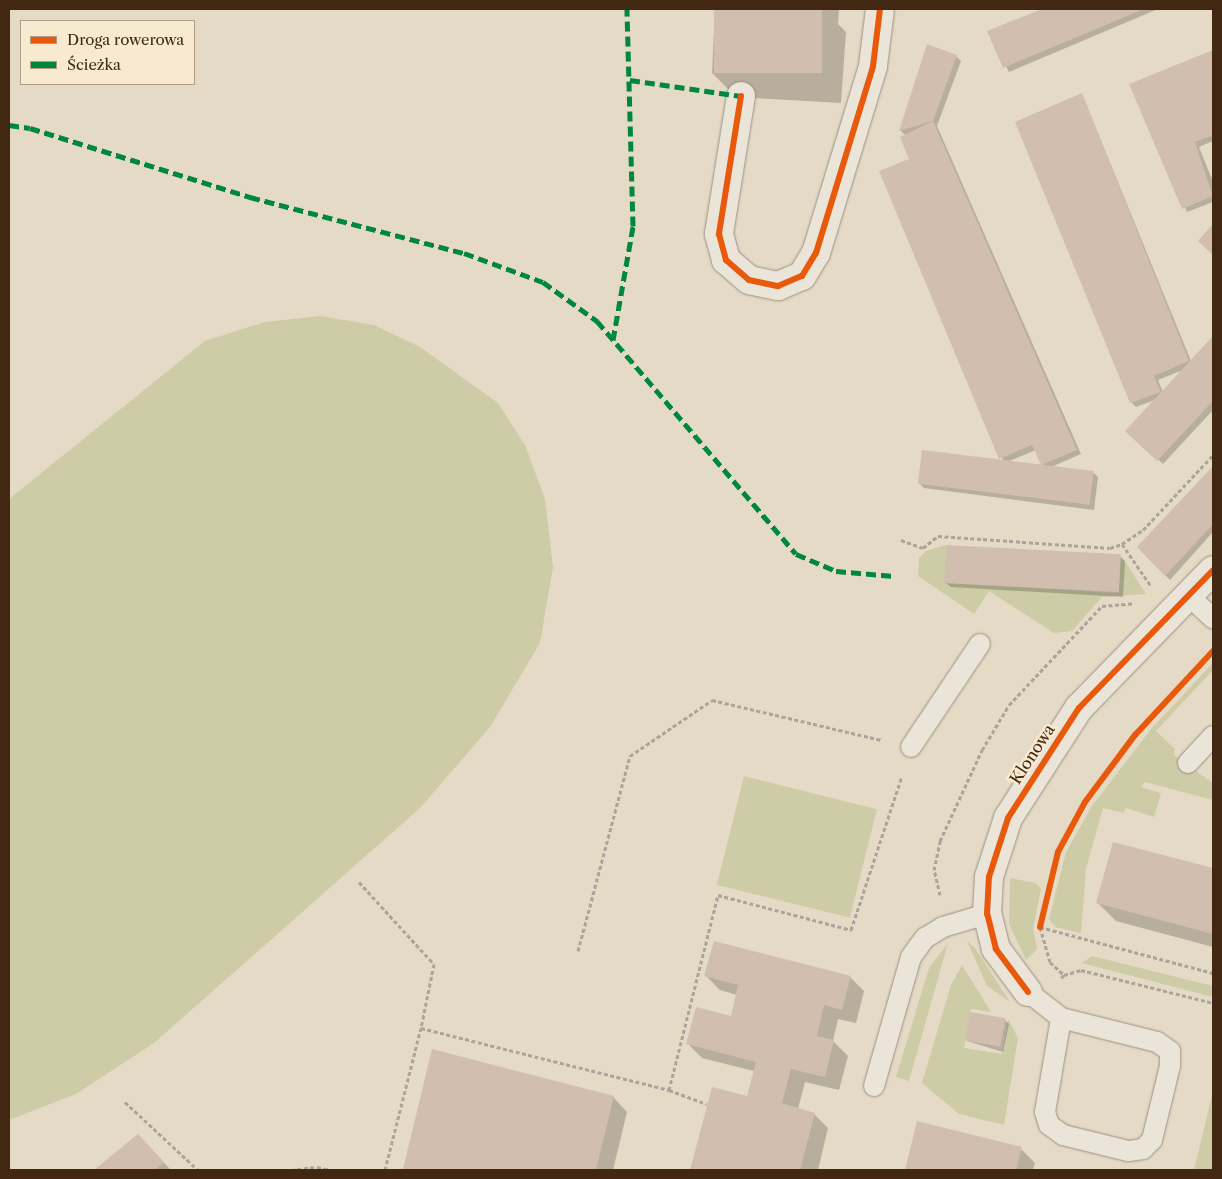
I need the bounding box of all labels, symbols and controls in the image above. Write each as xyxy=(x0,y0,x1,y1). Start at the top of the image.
legend xyxy=(20,20,195,85)
text: Droga rowerowa xyxy=(67,30,184,49)
text: Ścieżka xyxy=(67,55,121,74)
street label: Klonowa xyxy=(1006,720,1058,788)

